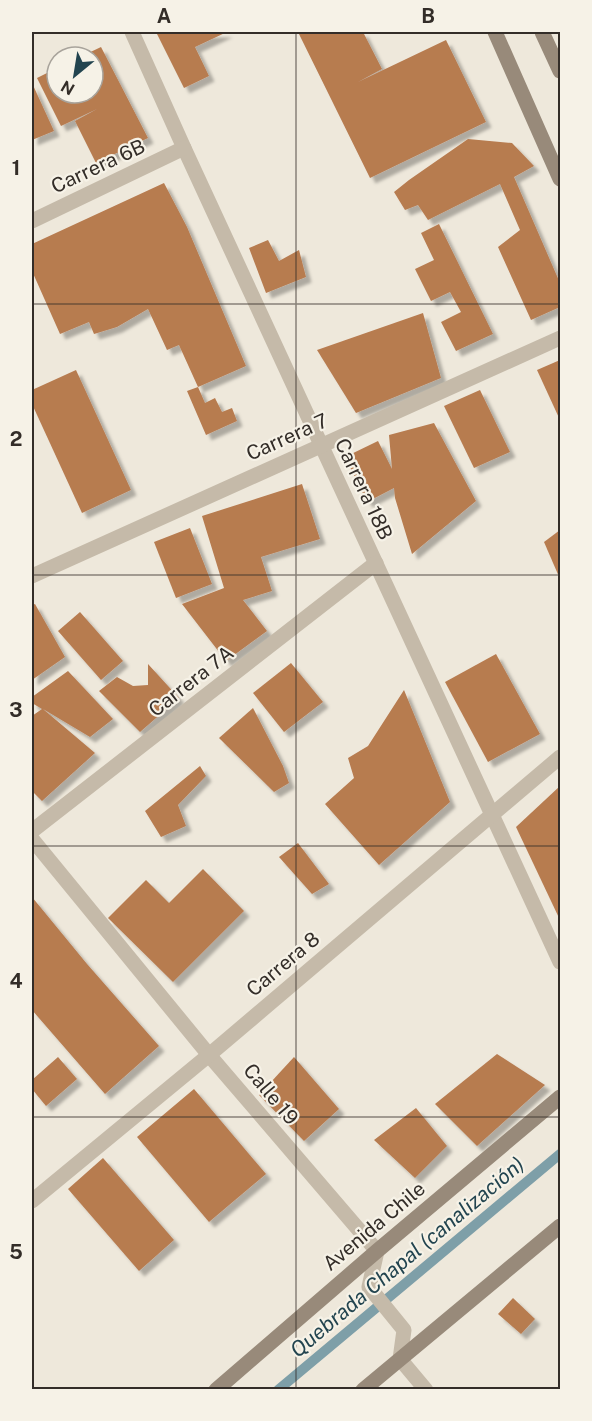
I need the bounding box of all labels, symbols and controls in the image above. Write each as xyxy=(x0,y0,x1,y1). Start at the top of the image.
text: A xyxy=(157,4,171,28)
text: B xyxy=(421,4,435,28)
north arrow xyxy=(45,45,105,105)
text: N xyxy=(58,76,78,99)
street label: Carrera 6B xyxy=(47,134,149,198)
text: 1 xyxy=(12,156,20,180)
street label: Carrera 7 xyxy=(242,408,332,466)
text: 2 xyxy=(10,427,22,451)
street label: Carrera 18B xyxy=(330,434,398,544)
street label: Carrera 7A xyxy=(144,640,238,722)
text: 3 xyxy=(9,698,23,722)
street label: Carrera 8 xyxy=(242,927,324,1001)
text: 4 xyxy=(9,969,23,993)
street label: Calle 19 xyxy=(238,1058,304,1130)
water label: Quebrada Chapal (canalización) xyxy=(285,1152,529,1362)
street label: Avenida Chile xyxy=(318,1176,430,1276)
text: 5 xyxy=(9,1240,23,1264)

